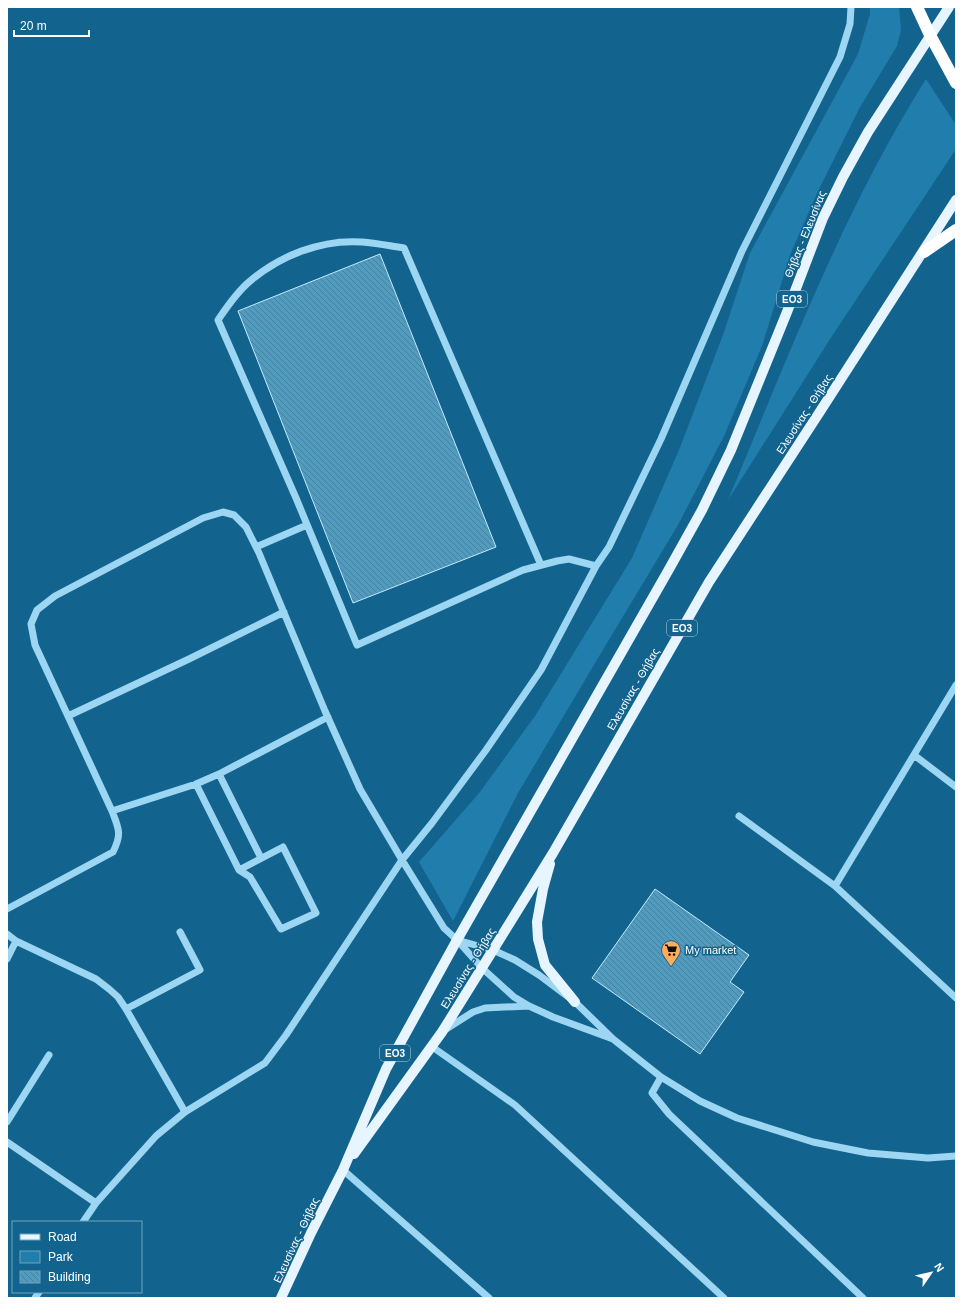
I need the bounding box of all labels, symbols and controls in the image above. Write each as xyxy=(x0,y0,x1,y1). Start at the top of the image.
scale bar xyxy=(14,12,89,38)
text: 20 m xyxy=(20,19,47,33)
street label: Θήβας - Ελευσίνας xyxy=(782,189,828,279)
road number: ΕΟ3 xyxy=(777,291,807,307)
street label: Ελευσίνας - Θήβας xyxy=(774,372,834,456)
road number: ΕΟ3 xyxy=(667,620,697,636)
street label: Ελευσίνας - Θήβας xyxy=(605,646,661,732)
street label: Ελευσίνας - Θήβας xyxy=(438,926,498,1010)
supermarket icon: My market xyxy=(660,939,682,967)
place label: My market xyxy=(685,944,736,956)
road number: ΕΟ3 xyxy=(380,1045,410,1061)
street label: Ελευσίνας - Θήβας xyxy=(271,1196,321,1284)
legend xyxy=(12,1221,142,1293)
text: Road xyxy=(48,1230,77,1244)
text: Park xyxy=(48,1250,74,1264)
north arrow xyxy=(911,1253,951,1293)
text: N xyxy=(932,1261,947,1274)
text: Building xyxy=(48,1270,91,1284)

